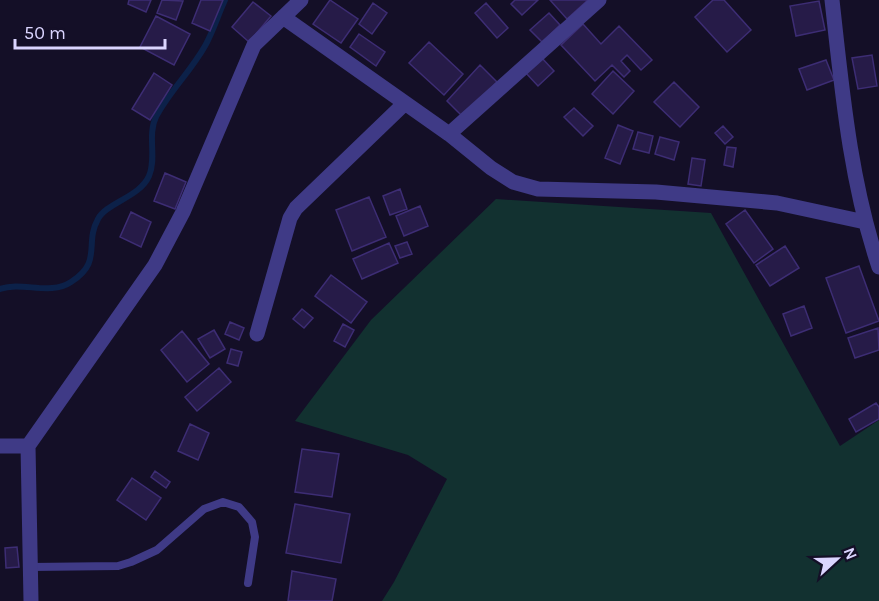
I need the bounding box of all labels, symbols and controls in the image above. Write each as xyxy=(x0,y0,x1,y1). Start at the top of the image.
scale bar xyxy=(15,12,165,50)
text: 50 m xyxy=(24,22,66,44)
north arrow xyxy=(807,529,867,589)
text: N xyxy=(839,545,861,562)

